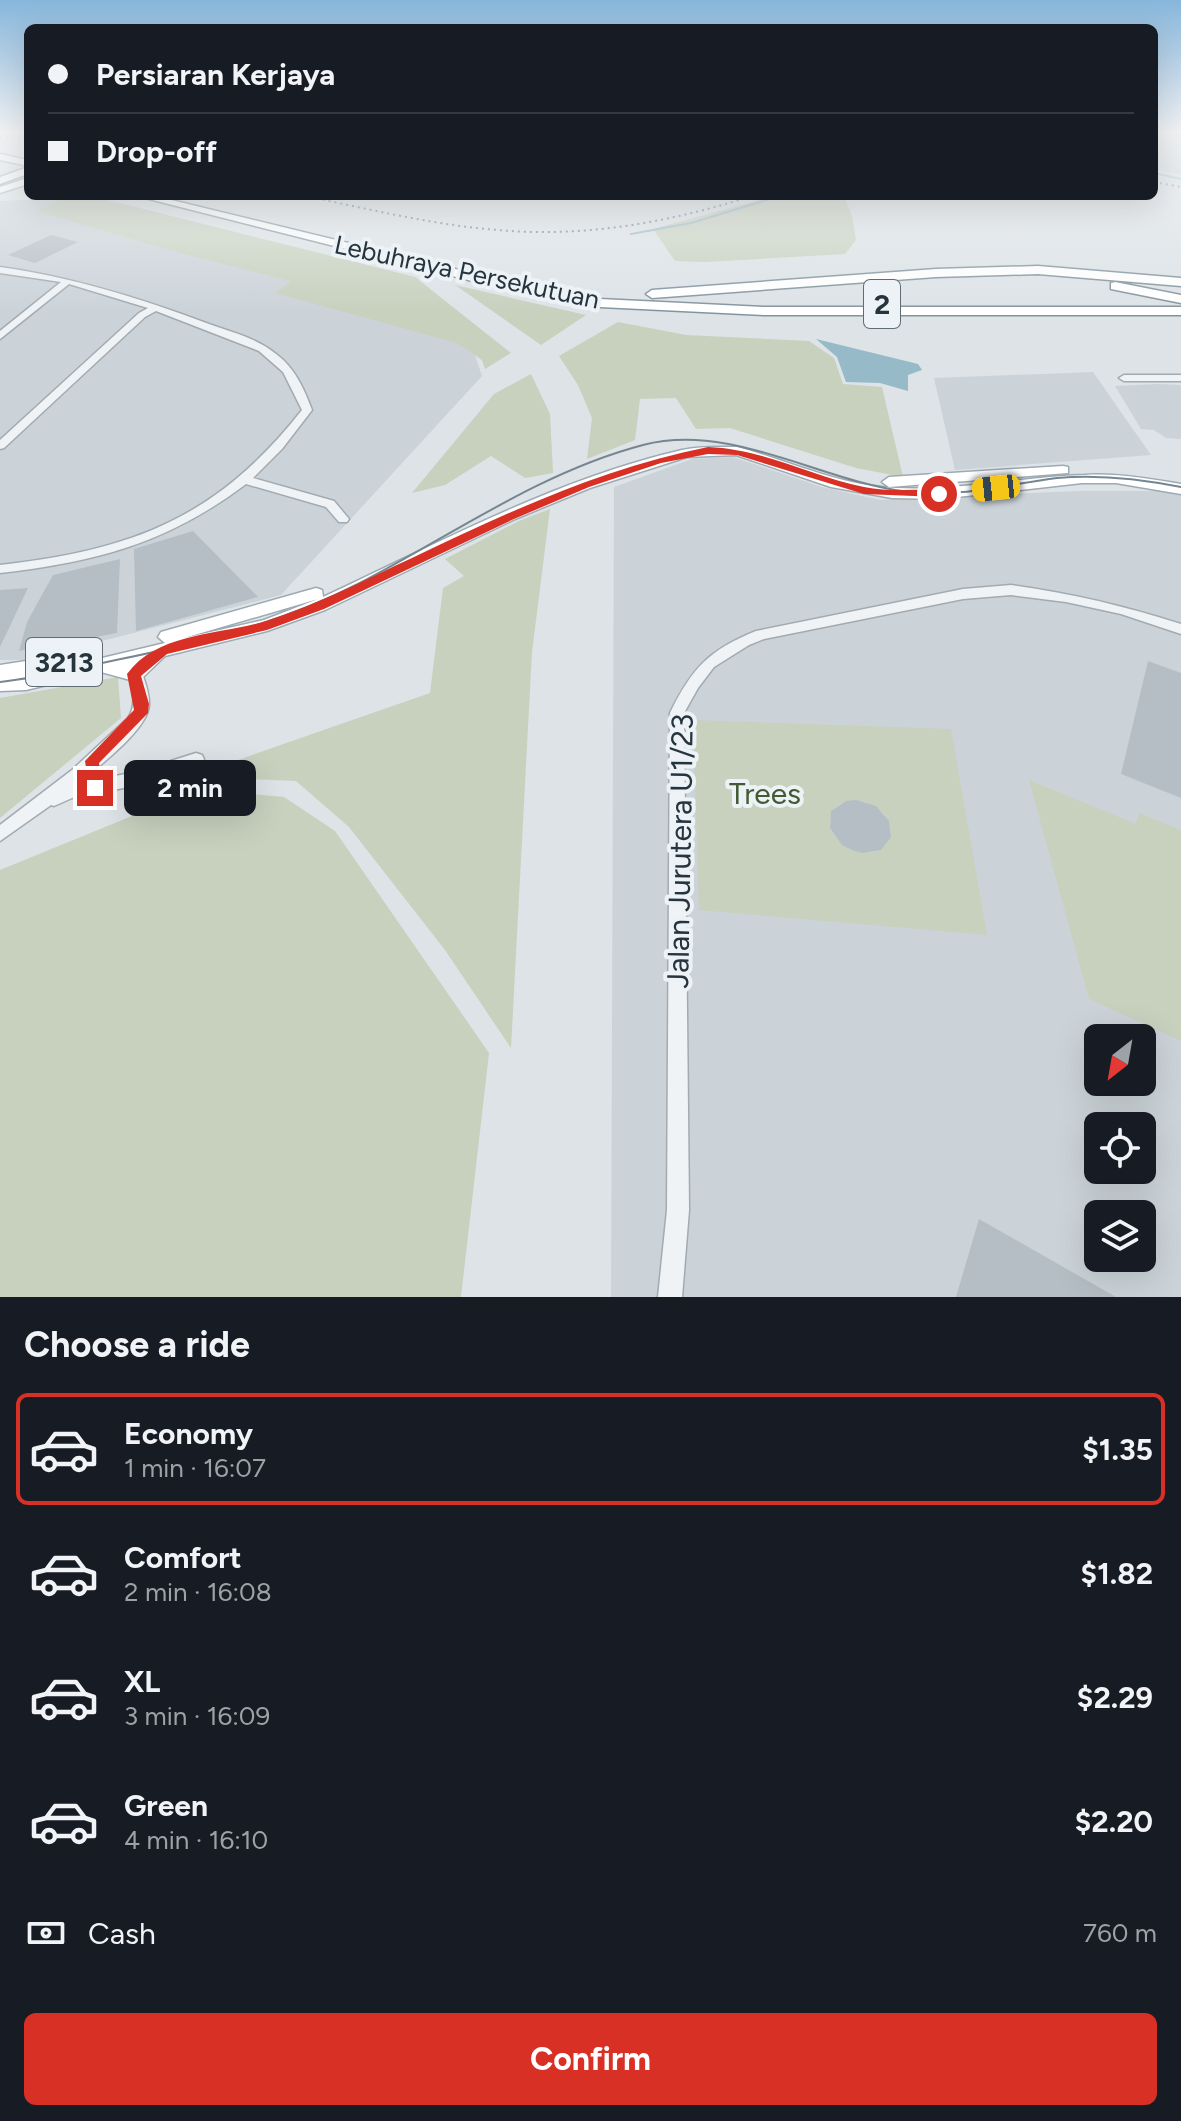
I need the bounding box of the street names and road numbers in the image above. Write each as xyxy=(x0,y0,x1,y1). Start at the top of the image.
street label: Lebuhraya Persekutuan xyxy=(332,228,602,316)
road number: 2 xyxy=(864,280,900,328)
road number: 3213 xyxy=(26,638,102,686)
street label: Jalan Jurutera U1/23 xyxy=(659,713,701,989)

